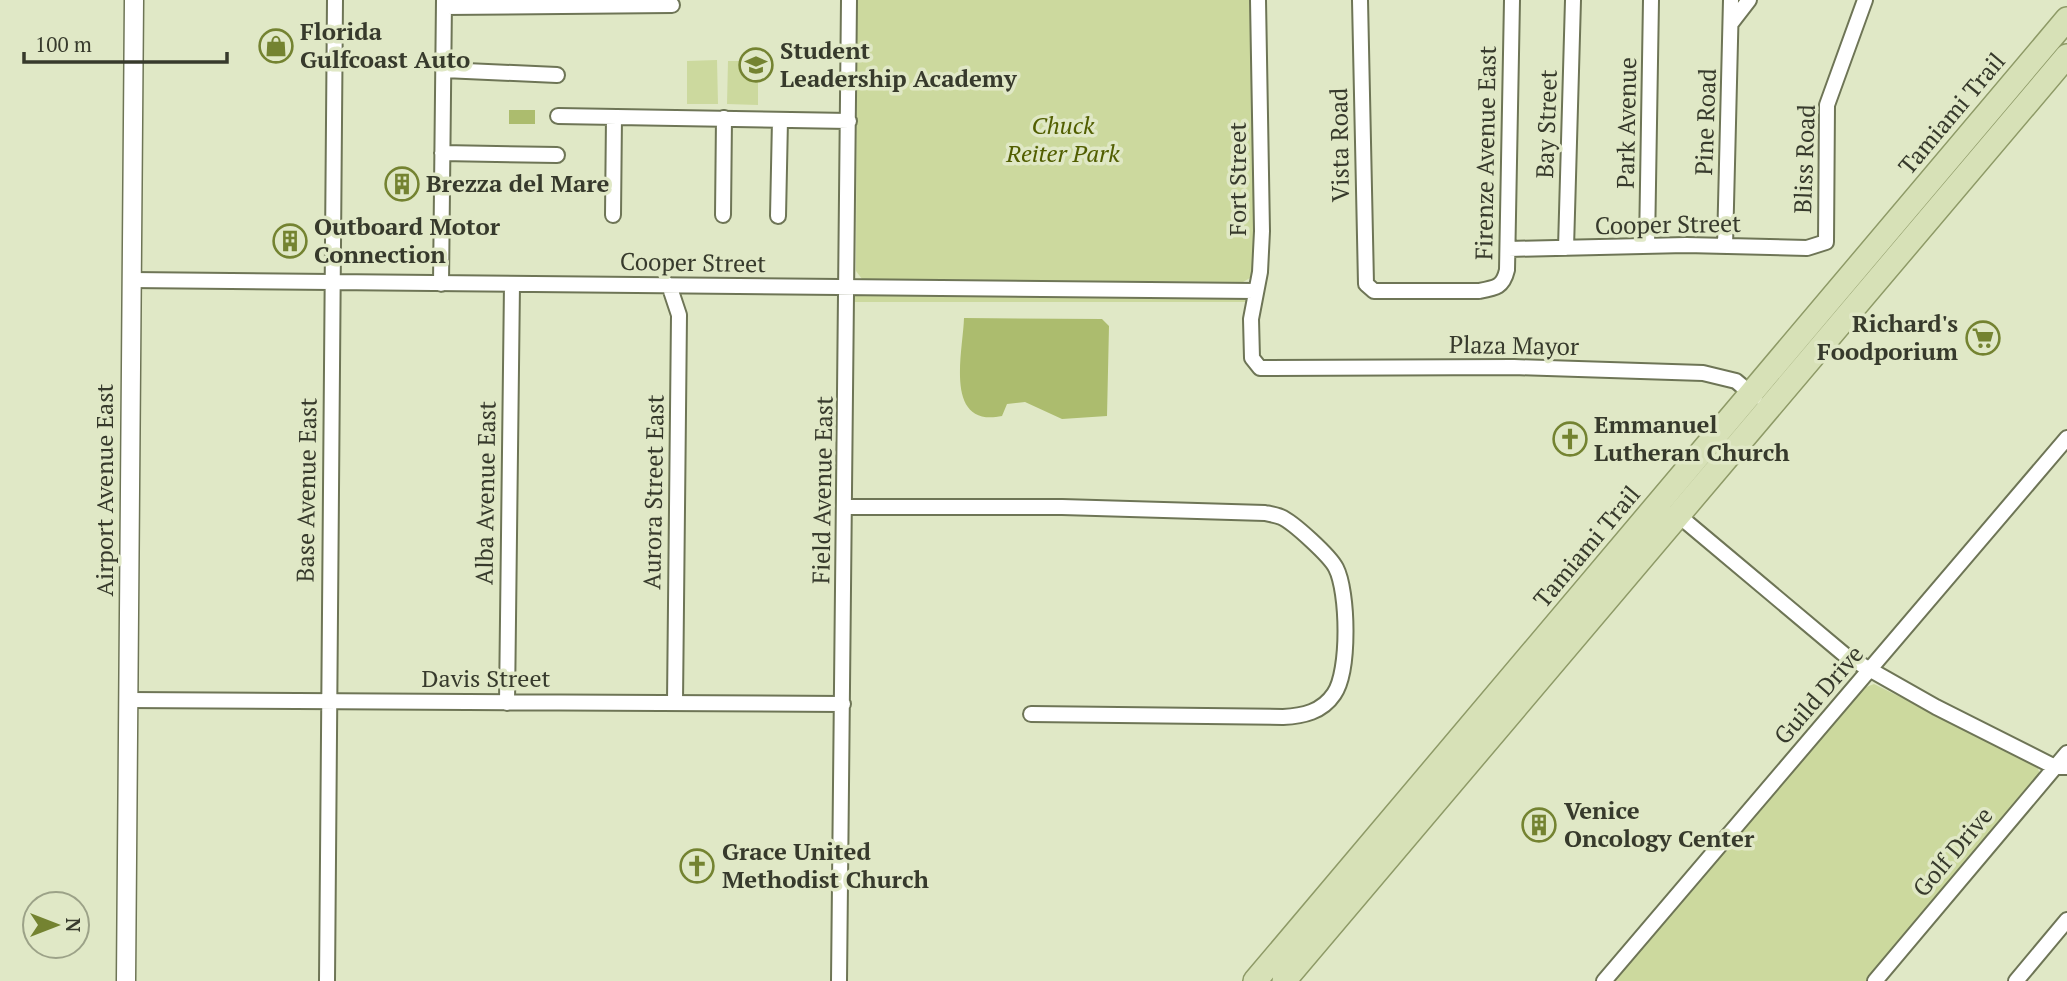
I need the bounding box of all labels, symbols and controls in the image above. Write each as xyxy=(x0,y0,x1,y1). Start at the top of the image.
place label: Florida Gulfcoast Auto xyxy=(300,15,470,75)
scale bar xyxy=(24,21,228,65)
shop icon: Florida Gulfcoast Auto xyxy=(257,27,295,65)
text: 100 m xyxy=(35,30,92,58)
place label: Student Leadership Academy xyxy=(780,34,1018,94)
street label: Firenze Avenue East xyxy=(1467,45,1503,260)
school or university icon: Student Leadership Academy xyxy=(737,46,775,84)
street label: Tamiami Trail xyxy=(1891,46,2012,181)
street label: Park Avenue xyxy=(1609,57,1643,189)
street label: Pine Road xyxy=(1687,68,1723,176)
street label: Bay Street xyxy=(1528,69,1564,179)
street label: Vista Road xyxy=(1322,88,1356,203)
street label: Bliss Road xyxy=(1786,104,1822,214)
park label: Chuck Reiter Park xyxy=(1005,109,1120,169)
street label: Fort Street xyxy=(1221,122,1253,236)
building icon: Brezza del Mare xyxy=(383,165,421,203)
place label: Brezza del Mare xyxy=(426,167,610,199)
street label: Cooper Street xyxy=(1595,207,1741,241)
place label: Outboard Motor Connection xyxy=(314,210,501,270)
building icon: Outboard Motor Connection xyxy=(271,222,309,260)
street label: Cooper Street xyxy=(620,245,766,279)
place label: Richard's Foodporium xyxy=(1817,307,1958,367)
supermarket icon: Richard's Foodporium xyxy=(1964,319,2002,357)
street label: Plaza Mayor xyxy=(1449,328,1580,362)
street label: Airport Avenue East xyxy=(88,383,120,596)
street label: Aurora Street East xyxy=(635,394,671,590)
street label: Field Avenue East xyxy=(804,396,840,584)
street label: Base Avenue East xyxy=(288,397,324,583)
street label: Alba Avenue East xyxy=(467,401,503,585)
place label: Emmanuel Lutheran Church xyxy=(1594,408,1790,468)
church icon: Emmanuel Lutheran Church xyxy=(1551,420,1589,458)
street label: Tamiami Trail xyxy=(1526,479,1647,614)
street label: Guild Drive xyxy=(1766,638,1870,751)
street label: Davis Street xyxy=(422,662,550,694)
place label: Venice Oncology Center xyxy=(1564,794,1755,854)
street label: Golf Drive xyxy=(1905,800,1999,903)
building icon: Venice Oncology Center xyxy=(1520,806,1558,844)
place label: Grace United Methodist Church xyxy=(722,835,930,895)
church icon: Grace United Methodist Church xyxy=(678,847,716,885)
north arrow xyxy=(21,890,91,960)
text: N xyxy=(61,918,86,933)

